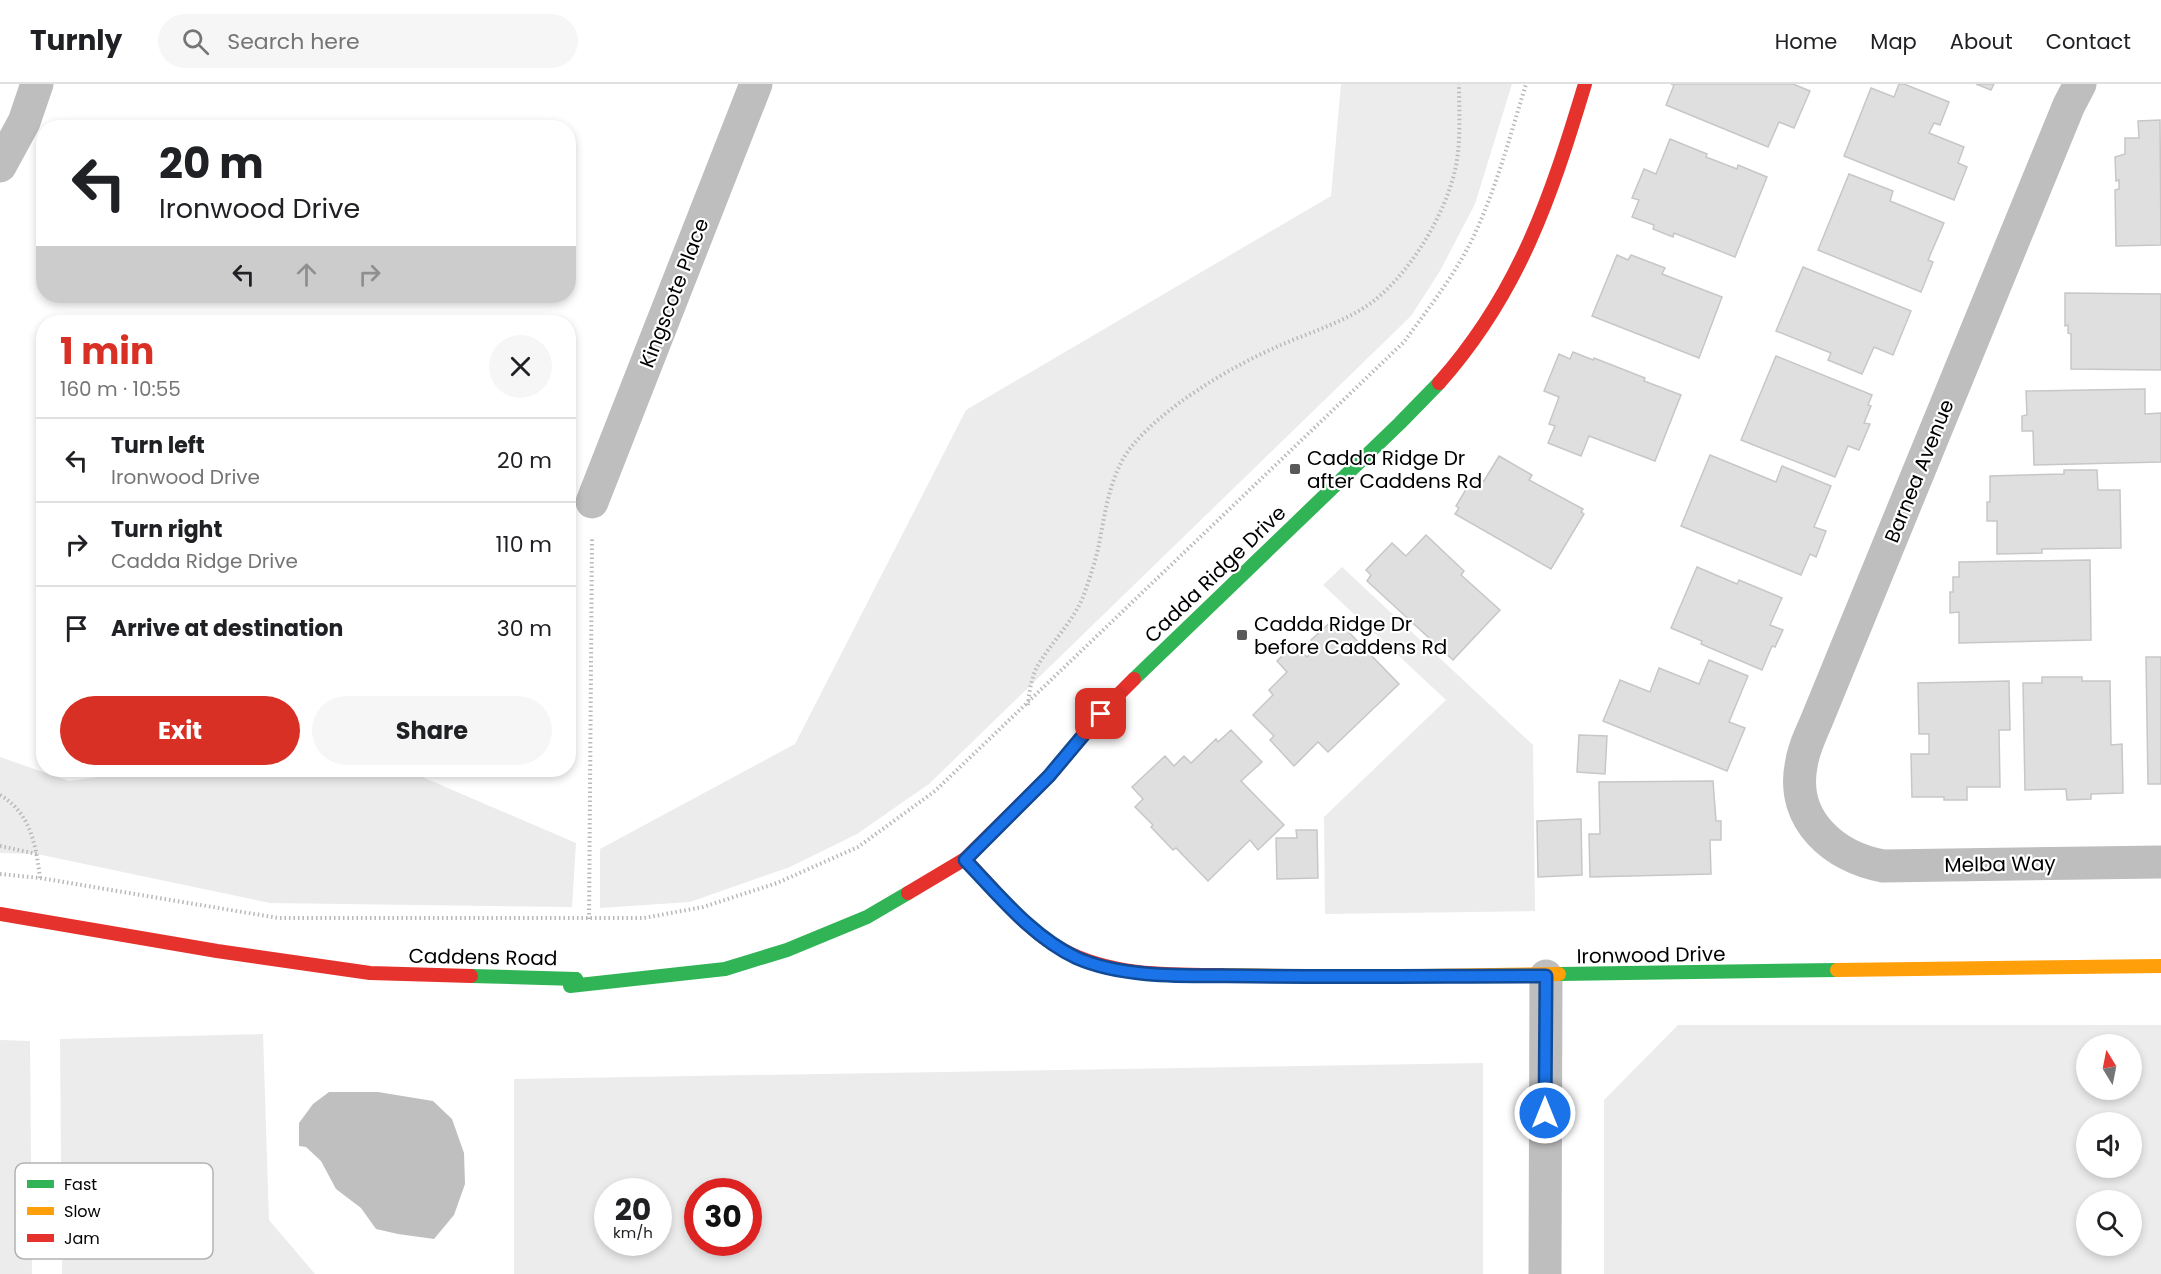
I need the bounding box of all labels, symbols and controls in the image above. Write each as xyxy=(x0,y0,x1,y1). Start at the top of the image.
search box xyxy=(158,14,578,68)
text: Turnly xyxy=(30,21,122,60)
icon: search xyxy=(179,25,212,58)
text: Search here xyxy=(227,26,360,57)
text: Home xyxy=(1775,27,1837,56)
text: Map xyxy=(1870,27,1917,56)
text: About xyxy=(1950,27,2013,56)
text: Contact xyxy=(2046,27,2131,56)
text: 20 m xyxy=(159,134,264,193)
icon: left xyxy=(60,144,138,222)
text: Ironwood Drive xyxy=(159,190,360,227)
street label: Kingscote Place xyxy=(633,214,715,372)
icon: left xyxy=(227,258,260,291)
icon: ahead xyxy=(290,258,323,291)
icon: right xyxy=(353,258,386,291)
text: 1 min xyxy=(60,326,154,377)
button: close xyxy=(489,335,552,398)
text: 160 m · 10:55 xyxy=(60,375,181,403)
street label: Barnea Avenue xyxy=(1877,395,1961,547)
text: Turn left xyxy=(111,430,205,461)
icon: left xyxy=(60,444,93,477)
place label: Cadda Ridge Dr after Caddens Rd xyxy=(1307,444,1482,495)
text: 20 m xyxy=(497,445,552,476)
marker: Cadda Ridge Dr after Caddens Rd xyxy=(1288,462,1302,476)
text: Ironwood Drive xyxy=(111,463,260,491)
street label: Cadda Ridge Drive xyxy=(1138,499,1292,649)
text: Turn right xyxy=(111,514,222,545)
icon: right xyxy=(60,528,93,561)
text: 110 m xyxy=(496,529,552,560)
text: Cadda Ridge Drive xyxy=(111,547,298,575)
place label: Cadda Ridge Dr before Caddens Rd xyxy=(1254,610,1447,661)
icon: arrive xyxy=(60,612,93,645)
text: Arrive at destination xyxy=(111,613,343,644)
text: 30 m xyxy=(497,613,552,644)
marker: Cadda Ridge Dr before Caddens Rd xyxy=(1235,628,1249,642)
pin xyxy=(1075,688,1126,739)
button: Exit xyxy=(60,696,300,765)
button: Share xyxy=(312,696,552,765)
icon: arrive xyxy=(1084,697,1117,730)
street label: Melba Way xyxy=(1944,849,2056,879)
street label: Ironwood Drive xyxy=(1576,940,1726,970)
street label: Caddens Road xyxy=(408,942,558,972)
north arrow xyxy=(2076,1034,2142,1100)
map controls xyxy=(2076,1034,2142,1256)
position arrow xyxy=(1513,1081,1577,1145)
button: sound xyxy=(2076,1112,2142,1178)
legend xyxy=(15,1163,213,1259)
text: Fast xyxy=(64,1173,97,1196)
speed limit sign: 30 xyxy=(684,1178,762,1256)
text: 20 xyxy=(615,1188,651,1231)
button: search xyxy=(2076,1190,2142,1256)
text: Slow xyxy=(64,1200,101,1223)
text: km/h xyxy=(613,1222,653,1243)
text: Jam xyxy=(64,1227,100,1250)

